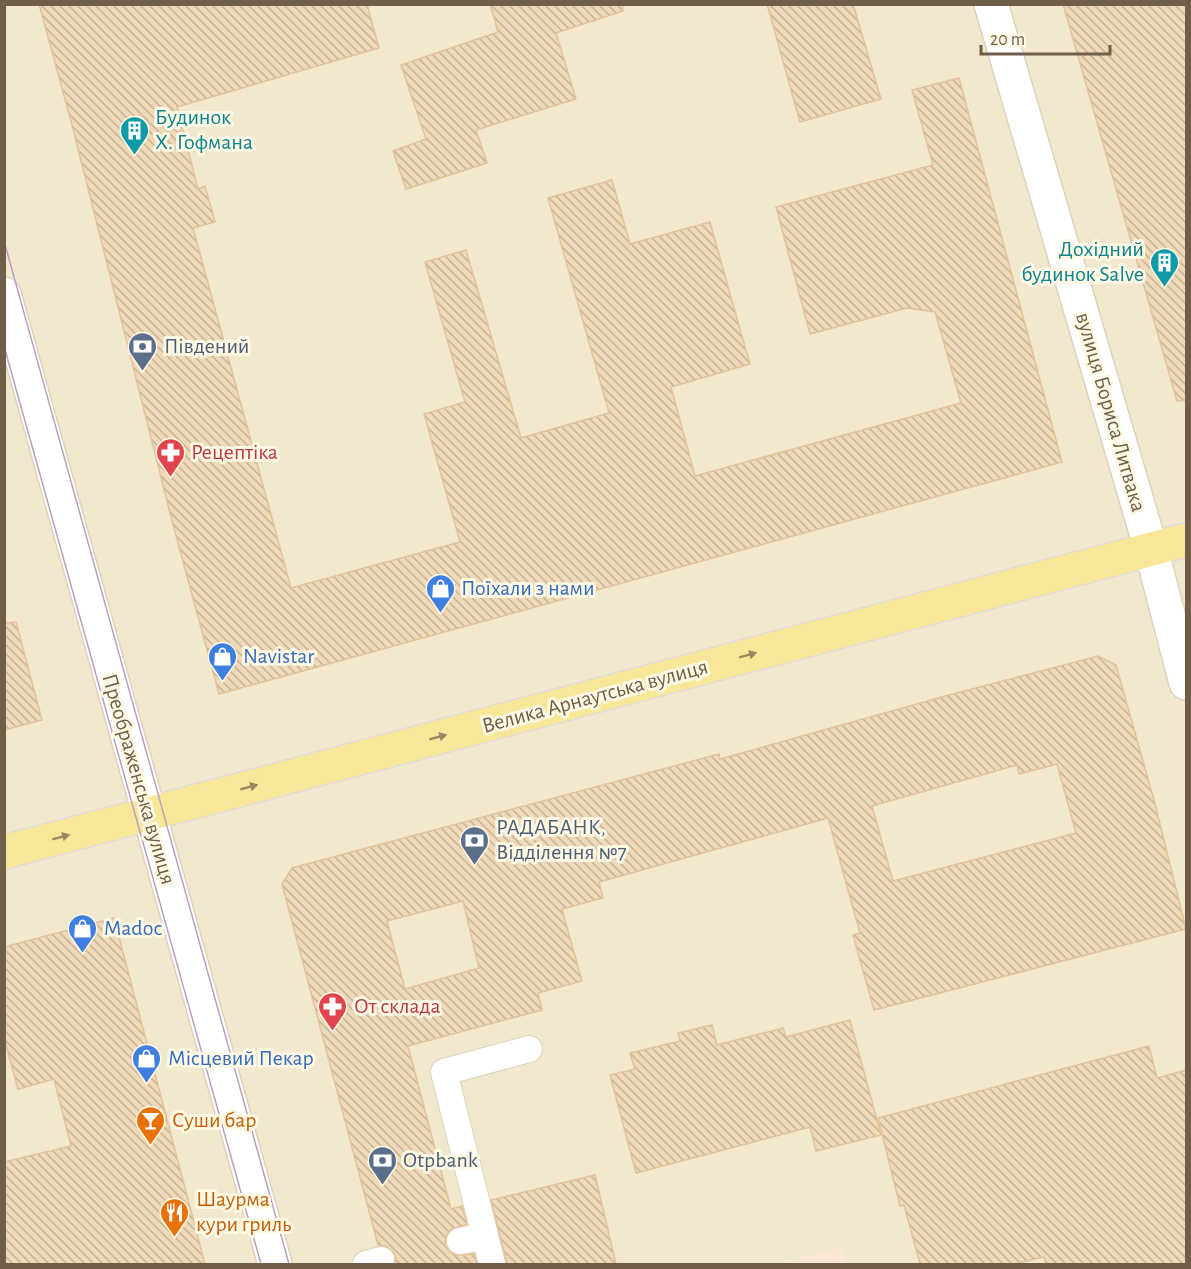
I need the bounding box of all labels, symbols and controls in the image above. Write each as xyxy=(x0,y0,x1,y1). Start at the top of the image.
scale bar xyxy=(981,18,1110,56)
text: 20 m xyxy=(990,31,1025,49)
place label: Будинок Х. Гофмана xyxy=(155,106,253,153)
building icon: Будинок Х. Гофмана xyxy=(118,114,150,156)
place label: Дохідний будинок Salve xyxy=(1021,238,1144,285)
building icon: Дохідний будинок Salve xyxy=(1149,246,1181,288)
street label: вулиця Бориса Литвака xyxy=(1072,310,1150,514)
bank icon: Південий xyxy=(127,330,159,372)
place label: Південий xyxy=(164,335,250,357)
pharmacy icon: Рецептіка xyxy=(154,436,186,478)
place label: Рецептіка xyxy=(191,441,278,463)
shop icon: Поїхали з нами xyxy=(424,572,456,614)
place label: Поїхали з нами xyxy=(461,577,595,599)
shop icon: Navistar xyxy=(206,640,238,682)
place label: Navistar xyxy=(243,645,314,667)
one-way arrow xyxy=(739,650,758,660)
street label: Велика Арнаутська вулиця xyxy=(480,655,710,737)
street label: Преображенська вулиця xyxy=(98,671,180,887)
one-way arrow xyxy=(429,732,447,741)
one-way arrow xyxy=(240,781,258,791)
place label: РАДАБАНК, Відділення №7 xyxy=(496,816,627,863)
bank icon: РАДАБАНК, Відділення №7 xyxy=(459,824,491,866)
one-way arrow xyxy=(52,832,70,841)
shop icon: Madoc xyxy=(67,912,99,954)
place label: Madoc xyxy=(104,917,162,939)
pharmacy icon: От склада xyxy=(317,990,349,1032)
place label: От склада xyxy=(354,995,441,1017)
shop icon: Місцевий Пекар xyxy=(131,1042,163,1084)
place label: Місцевий Пекар xyxy=(168,1047,314,1069)
bar icon: Суши бар xyxy=(135,1104,167,1146)
place label: Суши бар xyxy=(172,1109,256,1131)
bank icon: Otpbank xyxy=(366,1144,398,1186)
place label: Otpbank xyxy=(403,1149,478,1171)
place label: Шаурма кури гриль xyxy=(196,1188,292,1235)
restaurant icon: Шаурма кури гриль xyxy=(159,1196,191,1238)

